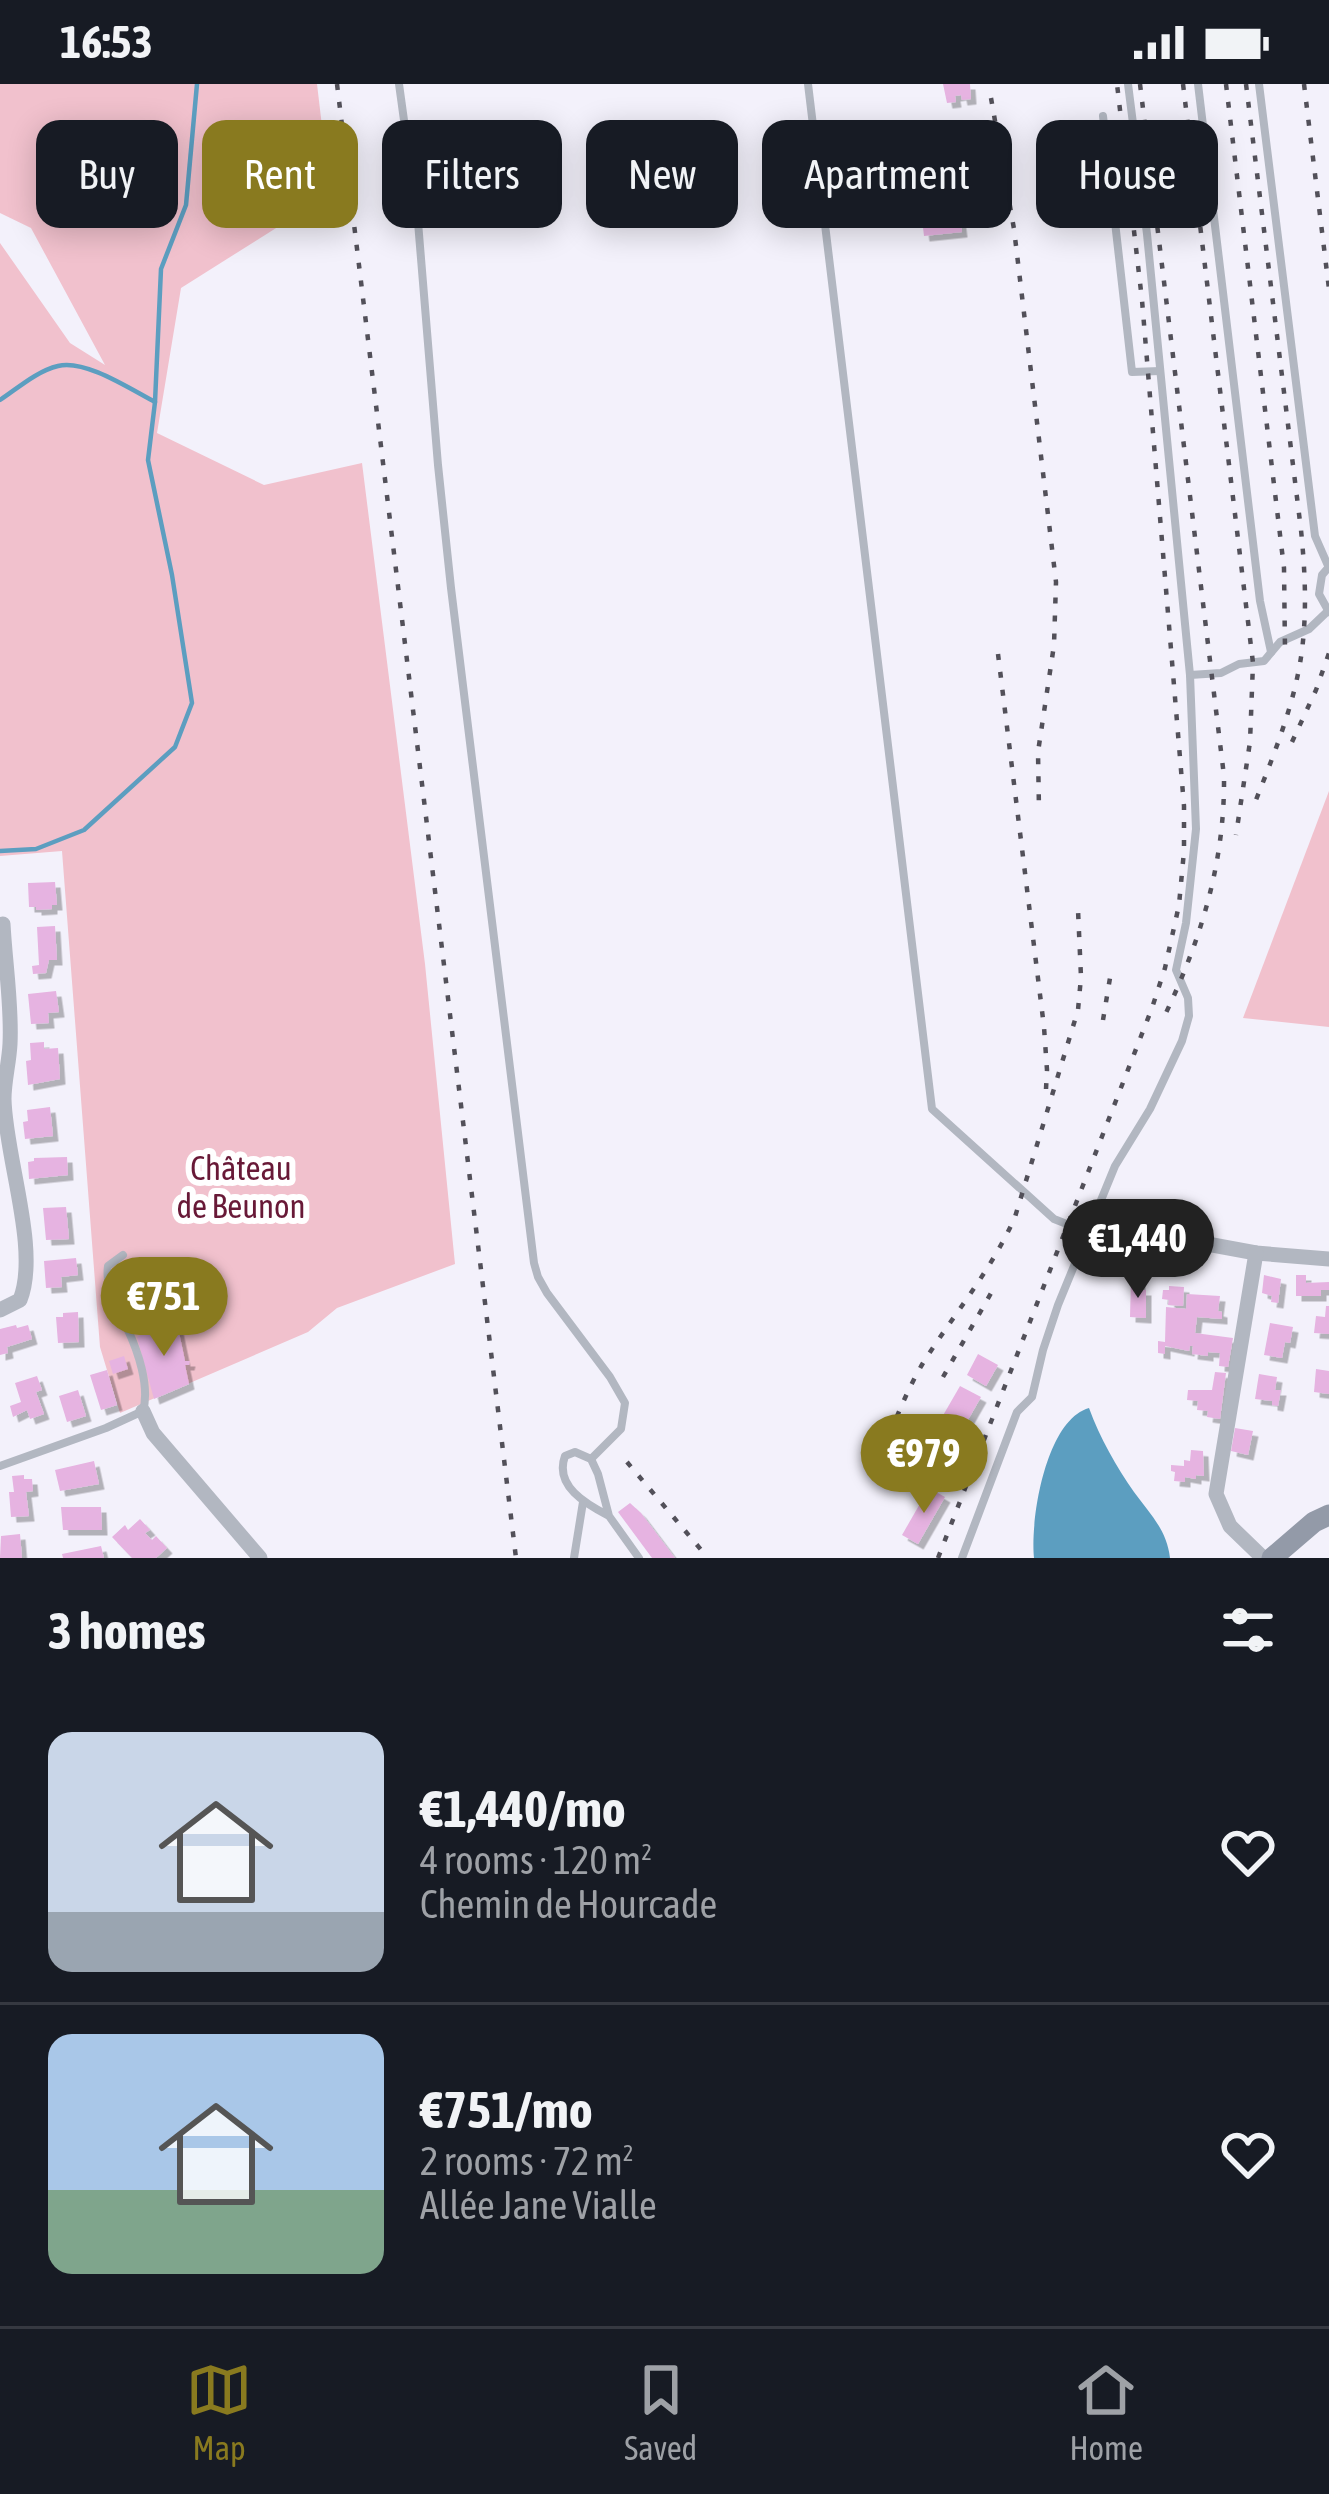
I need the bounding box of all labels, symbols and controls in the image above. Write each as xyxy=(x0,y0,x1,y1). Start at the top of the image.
text: 16:53 xyxy=(60,16,153,68)
chip: Buy xyxy=(36,120,178,228)
chip: Rent xyxy=(202,120,358,228)
chip: Filters xyxy=(382,120,562,228)
chip: New xyxy=(586,120,738,228)
chip: Apartment xyxy=(762,120,1012,228)
chip: House xyxy=(1036,120,1218,228)
park label: Château de Beunon xyxy=(176,1149,306,1225)
pin: €1,440 xyxy=(1040,1199,1236,1301)
text: €1,440 xyxy=(1089,1216,1187,1260)
pin: €751 xyxy=(93,1257,235,1359)
text: €751 xyxy=(128,1274,200,1318)
pin: €979 xyxy=(853,1414,995,1516)
text: €979 xyxy=(888,1431,960,1475)
icon: filters xyxy=(1215,1597,1281,1663)
text: 3 homes xyxy=(48,1601,206,1660)
text: €1,440/mo xyxy=(420,1779,626,1838)
icon: home xyxy=(144,1780,288,1924)
icon: heart xyxy=(1215,1819,1281,1885)
text: 4 rooms · 120 m² xyxy=(420,1838,652,1882)
text: Chemin de Hourcade xyxy=(420,1882,717,1926)
text: €751/mo xyxy=(420,2080,593,2139)
icon: home xyxy=(144,2082,288,2226)
icon: heart xyxy=(1215,2121,1281,2187)
text: 2 rooms · 72 m² xyxy=(420,2139,634,2183)
text: Allée Jane Vialle xyxy=(420,2183,657,2227)
tab: Map xyxy=(186,2357,252,2467)
tab: Saved xyxy=(624,2357,697,2467)
tab: Home xyxy=(1069,2357,1143,2467)

